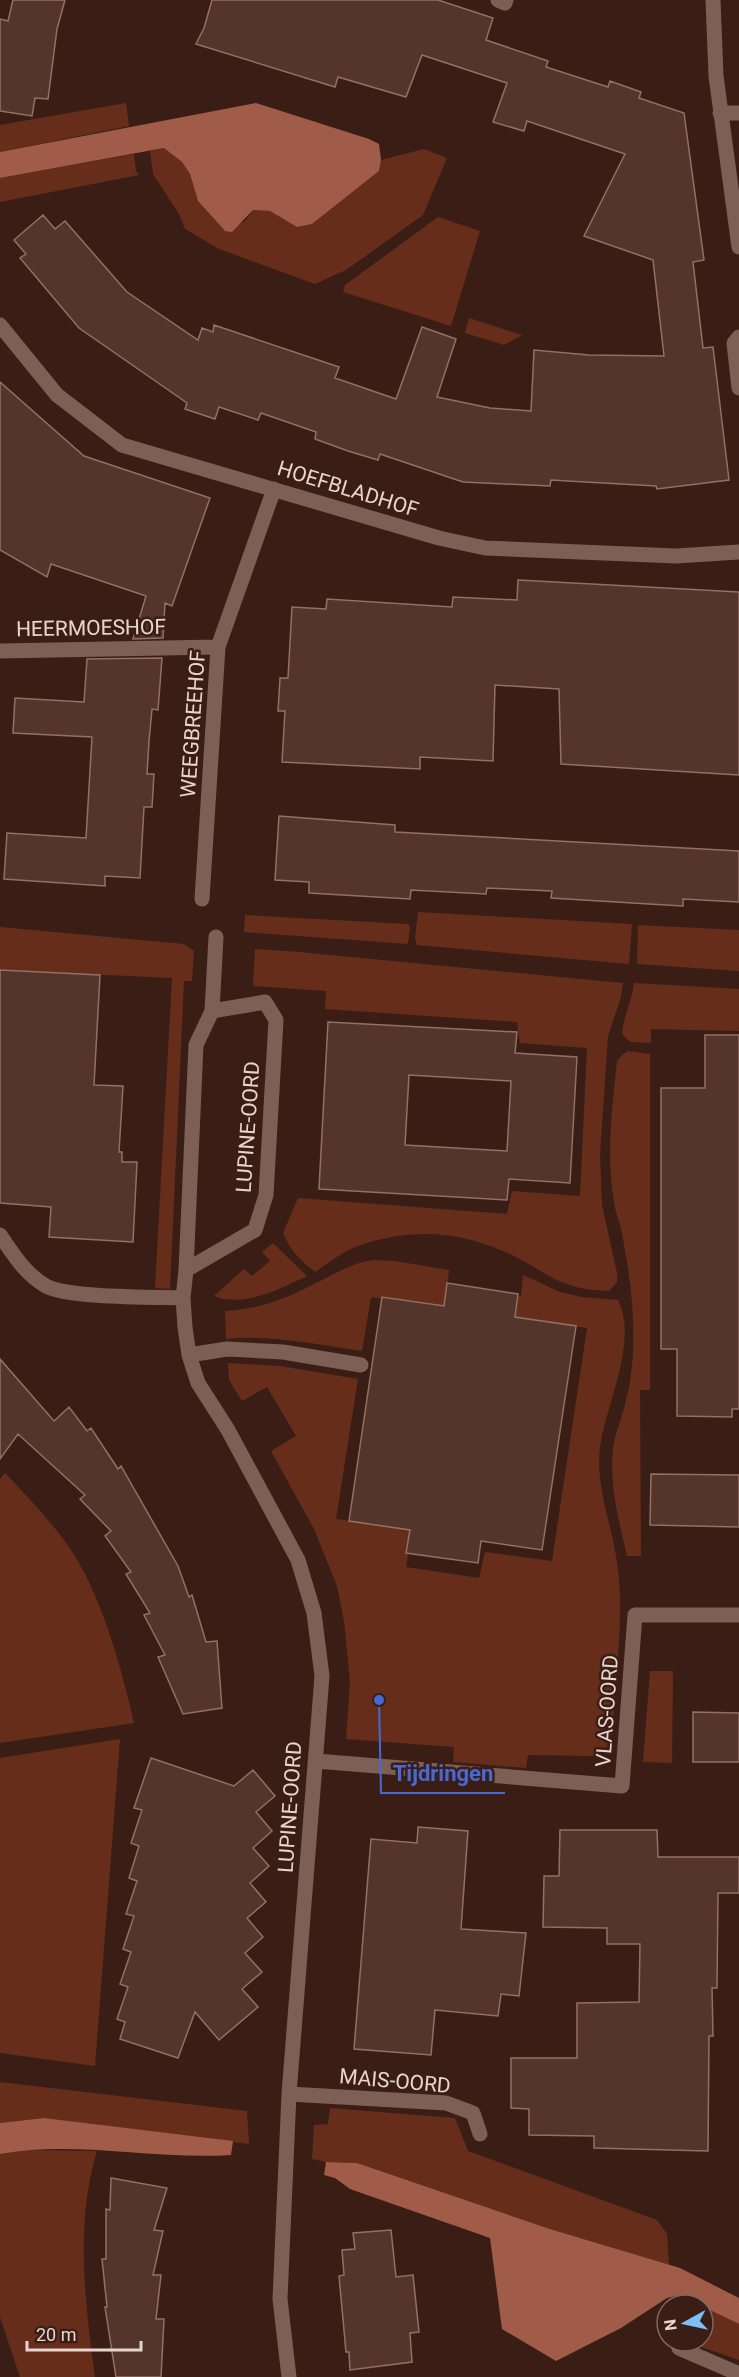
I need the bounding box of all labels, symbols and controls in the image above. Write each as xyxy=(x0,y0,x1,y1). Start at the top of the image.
street label: HOEFBLADHOF xyxy=(275,456,421,522)
street label: HEERMOESHOF xyxy=(16,615,166,641)
street label: WEEGBREEHOF xyxy=(176,649,210,799)
street label: LUPINE-OORD xyxy=(231,1060,265,1194)
street label: VLAS-OORD xyxy=(591,1654,623,1768)
street label: LUPINE-OORD xyxy=(273,1740,307,1874)
callout: Tijdringen xyxy=(381,1753,505,1793)
text: Tijdringen xyxy=(393,1761,493,1786)
street label: MAIS-OORD xyxy=(338,2064,452,2098)
north arrow xyxy=(655,2293,715,2353)
scale bar xyxy=(27,2314,141,2352)
text: N xyxy=(660,2318,681,2332)
text: 20 m xyxy=(36,2324,76,2345)

